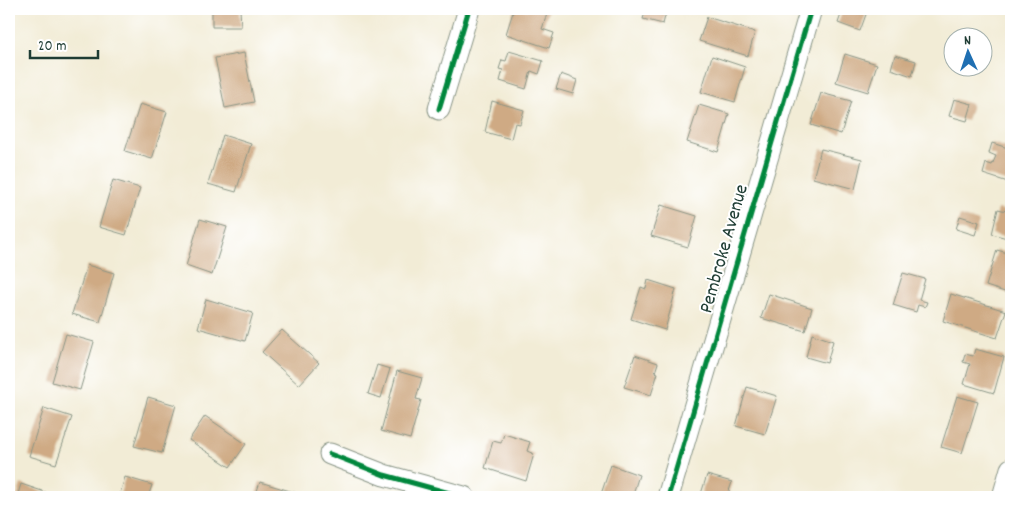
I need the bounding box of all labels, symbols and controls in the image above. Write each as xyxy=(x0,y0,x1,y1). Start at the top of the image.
scale bar xyxy=(30,28,98,60)
north arrow xyxy=(942,28,992,78)
text: N xyxy=(963,31,971,51)
text: 20 m xyxy=(38,36,66,58)
street label: Pembroke Avenue xyxy=(693,181,757,317)

